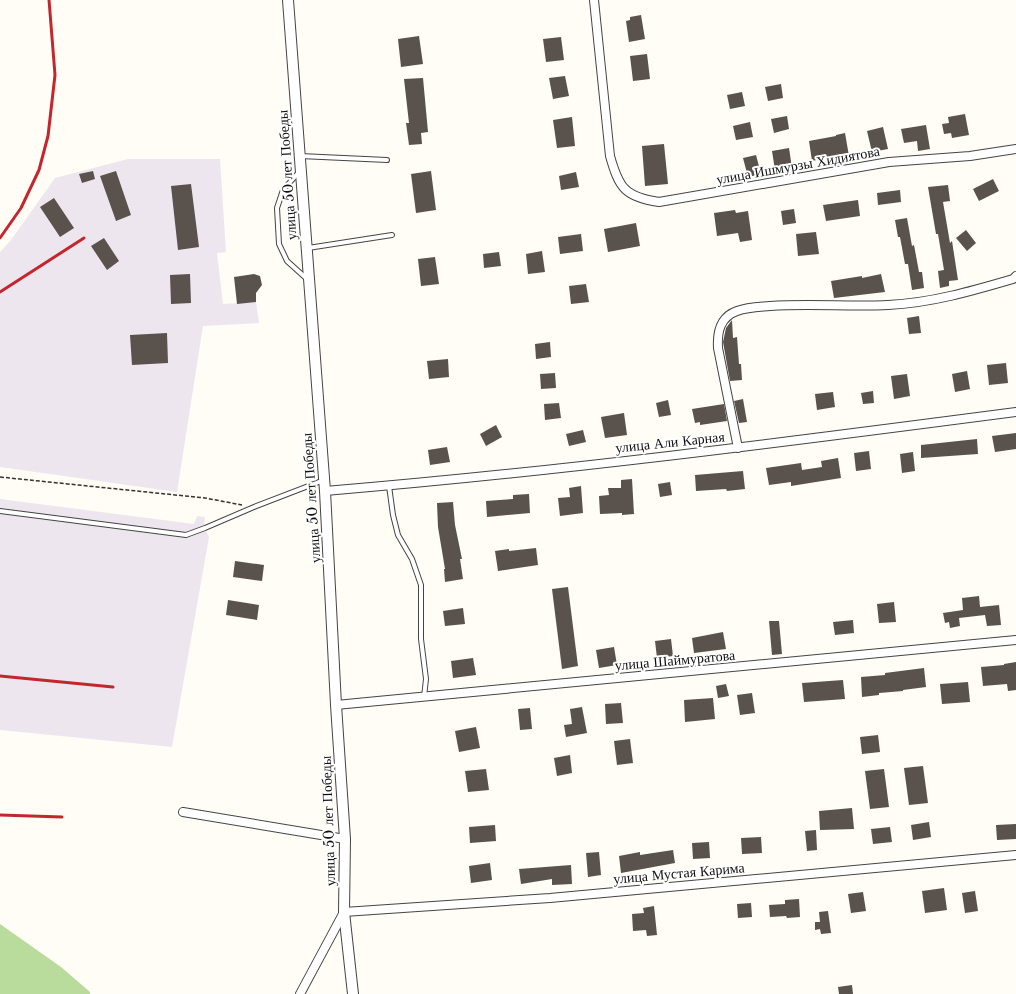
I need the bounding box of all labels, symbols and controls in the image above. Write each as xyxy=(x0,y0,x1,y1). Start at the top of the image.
street label: улица 50 лет Победы xyxy=(273,109,301,241)
street label: улица Ишмурзы Хидиятова xyxy=(715,142,882,188)
street label: улица Али Карная xyxy=(615,427,726,457)
street label: улица 50 лет Победы xyxy=(297,432,325,564)
street label: улица Шаймуратова xyxy=(614,646,737,674)
street label: улица 50 лет Победы xyxy=(317,755,339,887)
street label: улица Мустая Карима xyxy=(613,858,746,888)

